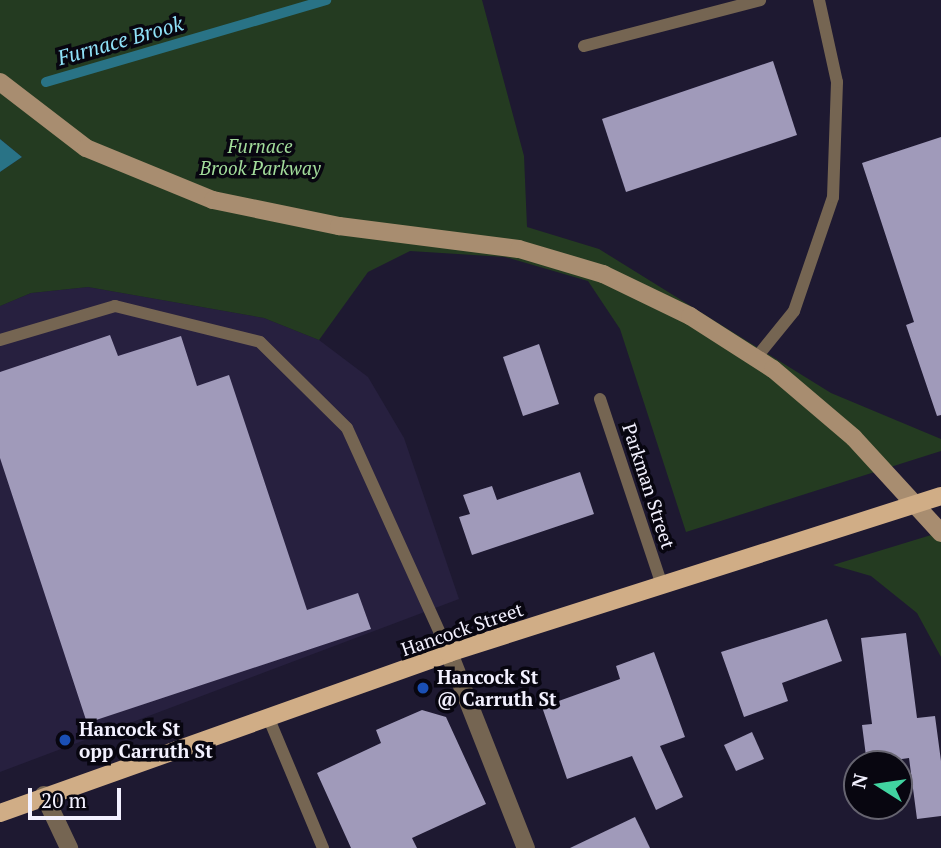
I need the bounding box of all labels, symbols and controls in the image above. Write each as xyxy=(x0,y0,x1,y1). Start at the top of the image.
water label: Furnace Brook xyxy=(54,10,186,70)
park label: Furnace Brook Parkway xyxy=(199,135,321,179)
street label: Parkman Street xyxy=(618,420,680,552)
street label: Hancock Street xyxy=(398,597,526,661)
place label: Hancock St @ Carruth St xyxy=(437,666,557,710)
marker: Hancock St @ Carruth St xyxy=(415,680,431,696)
place label: Hancock St opp Carruth St xyxy=(79,718,213,762)
marker: Hancock St opp Carruth St xyxy=(57,732,73,748)
north arrow xyxy=(843,750,913,820)
text: N xyxy=(845,771,873,791)
scale bar xyxy=(32,774,124,818)
text: 20 m xyxy=(41,786,87,814)

